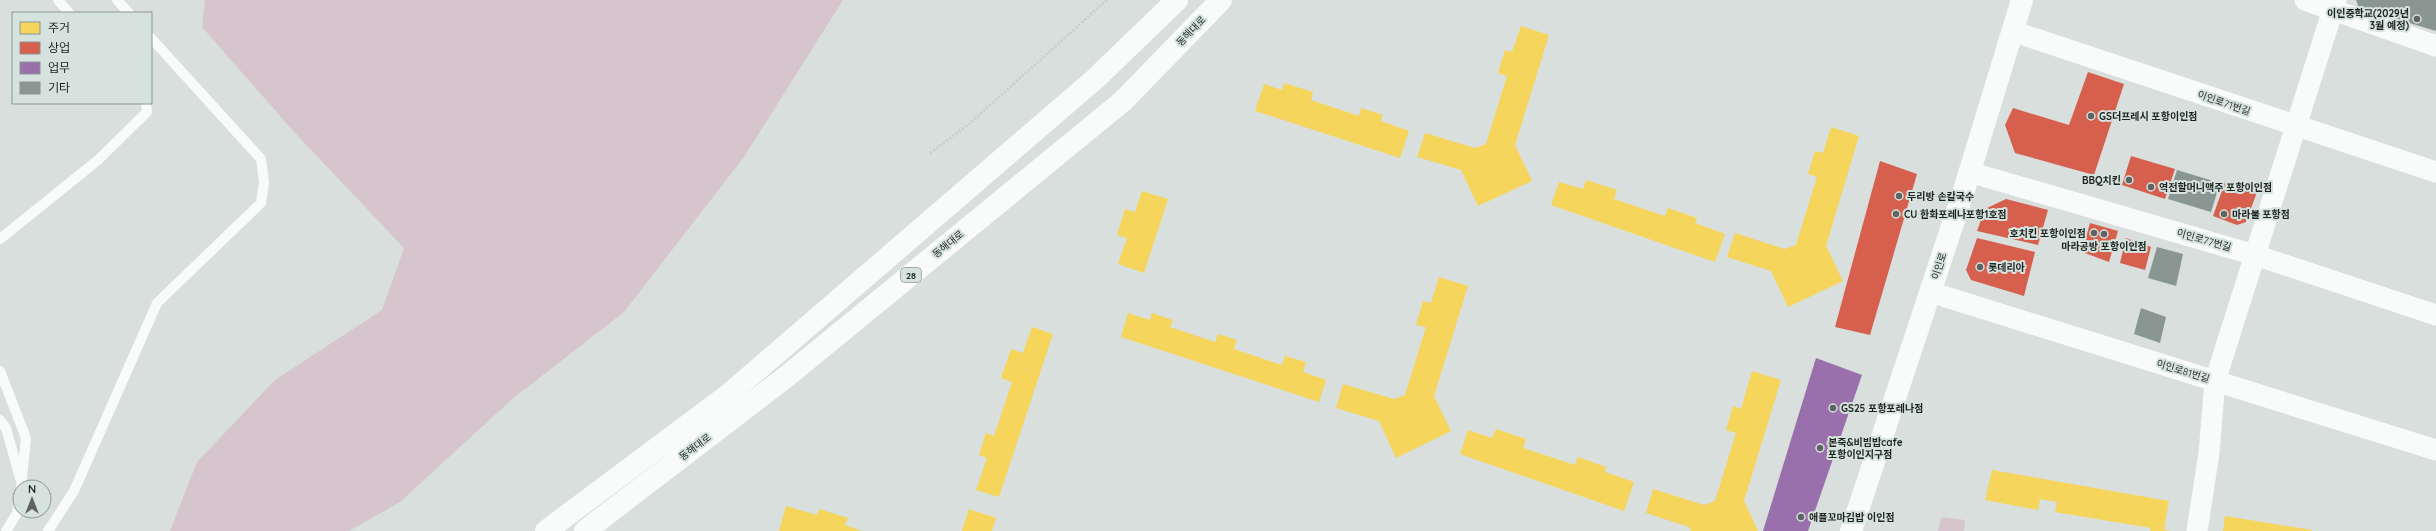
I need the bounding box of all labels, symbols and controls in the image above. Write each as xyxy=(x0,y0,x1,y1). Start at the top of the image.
place label: 이인중학교(2029년 3월 예정) xyxy=(2327,7,2409,32)
legend xyxy=(12,12,152,104)
street label: 동해대로 xyxy=(1174,13,1208,49)
marker: 이인중학교(2029년 3월 예정) xyxy=(2412,14,2422,24)
text: 주거 xyxy=(48,20,70,35)
text: 상업 xyxy=(48,40,70,55)
text: 업무 xyxy=(48,60,70,75)
text: 기타 xyxy=(48,80,70,95)
street label: 이인로71번길 xyxy=(2196,88,2252,118)
place label: GS더프레시 포항이인점 xyxy=(2099,110,2198,123)
marker: GS더프레시 포항이인점 xyxy=(2086,111,2096,121)
place label: BBQ치킨 xyxy=(2082,174,2121,187)
marker: BBQ치킨 xyxy=(2124,175,2134,185)
place label: 역전할머니맥주 포항이인점 xyxy=(2159,181,2272,194)
marker: 역전할머니맥주 포항이인점 xyxy=(2146,182,2156,192)
place label: 두리방 손칼국수 xyxy=(1907,190,1974,203)
marker: 두리방 손칼국수 xyxy=(1894,191,1904,201)
place label: CU 한화포레나포항1호점 xyxy=(1904,208,2007,221)
place label: 마라불 포항점 xyxy=(2232,208,2290,221)
marker: CU 한화포레나포항1호점 xyxy=(1891,209,1901,219)
marker: 마라불 포항점 xyxy=(2219,209,2229,219)
street label: 이인로77번길 xyxy=(2175,226,2233,254)
street label: 동해대로 xyxy=(930,227,966,261)
place label: 호치킨 포항이인점 xyxy=(2010,227,2086,240)
marker: 호치킨 포항이인점 xyxy=(2089,228,2099,238)
marker: 마라공방 포항이인점 xyxy=(2099,229,2109,239)
place label: 마라공방 포항이인점 xyxy=(2061,240,2147,253)
street label: 이인로 xyxy=(1929,251,1949,281)
place label: 롯데리아 xyxy=(1988,261,2026,274)
marker: 롯데리아 xyxy=(1975,262,1985,272)
road number: 28 xyxy=(901,268,921,282)
street label: 이인로81번길 xyxy=(2155,357,2211,385)
place label: GS25 포항포레나점 xyxy=(1841,402,1923,415)
marker: GS25 포항포레나점 xyxy=(1828,403,1838,413)
street label: 동해대로 xyxy=(676,431,714,463)
place label: 본죽&비빔밥cafe 포항이인지구점 xyxy=(1828,436,1903,461)
marker: 본죽&비빔밥cafe 포항이인지구점 xyxy=(1815,443,1825,453)
north arrow xyxy=(12,479,52,519)
text: N xyxy=(28,482,36,496)
place label: 애플꼬마김밥 이인점 xyxy=(1809,511,1895,524)
marker: 애플꼬마김밥 이인점 xyxy=(1796,512,1806,522)

